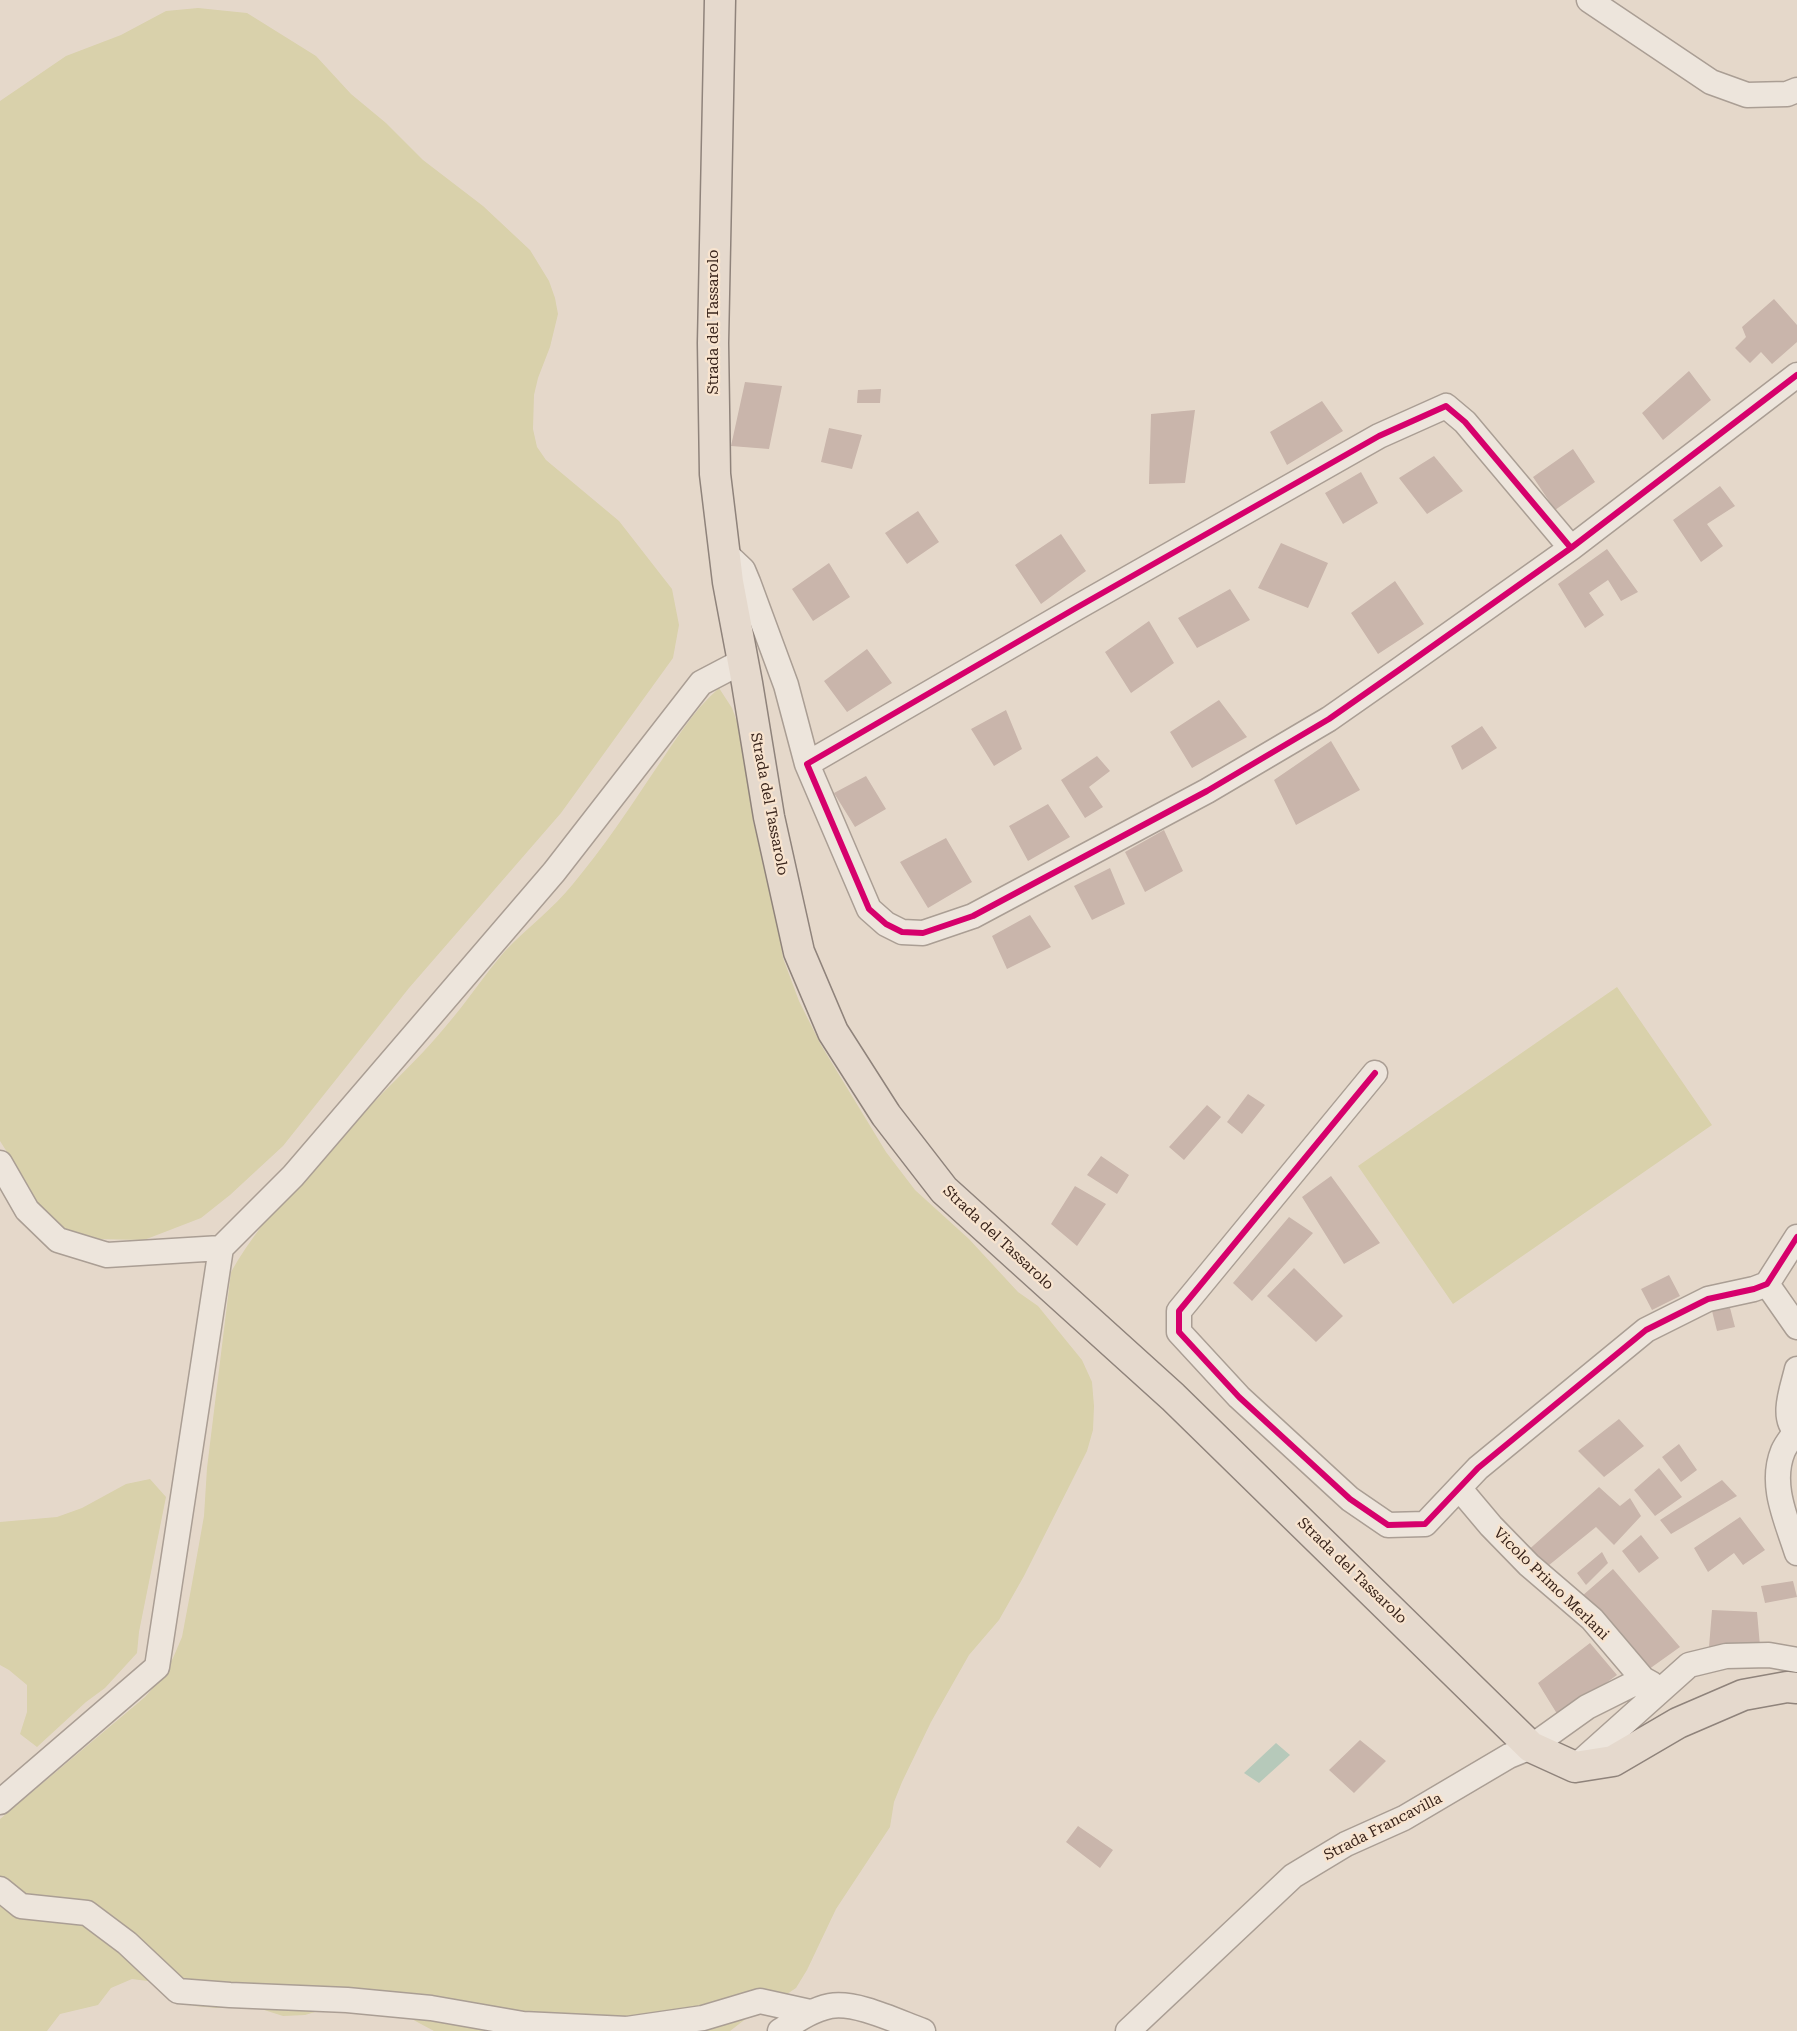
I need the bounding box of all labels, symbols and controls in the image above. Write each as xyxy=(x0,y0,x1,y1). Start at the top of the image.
street label: Strada del Tassarolo xyxy=(705,249,723,395)
street label: Strada del Tassarolo xyxy=(746,731,792,877)
street label: Strada del Tassarolo xyxy=(939,1182,1057,1294)
street label: Strada del Tassarolo xyxy=(1294,1514,1410,1628)
street label: Vicolo Primo Merlani xyxy=(1490,1524,1612,1644)
street label: Strada Francavilla xyxy=(1321,1789,1445,1865)

